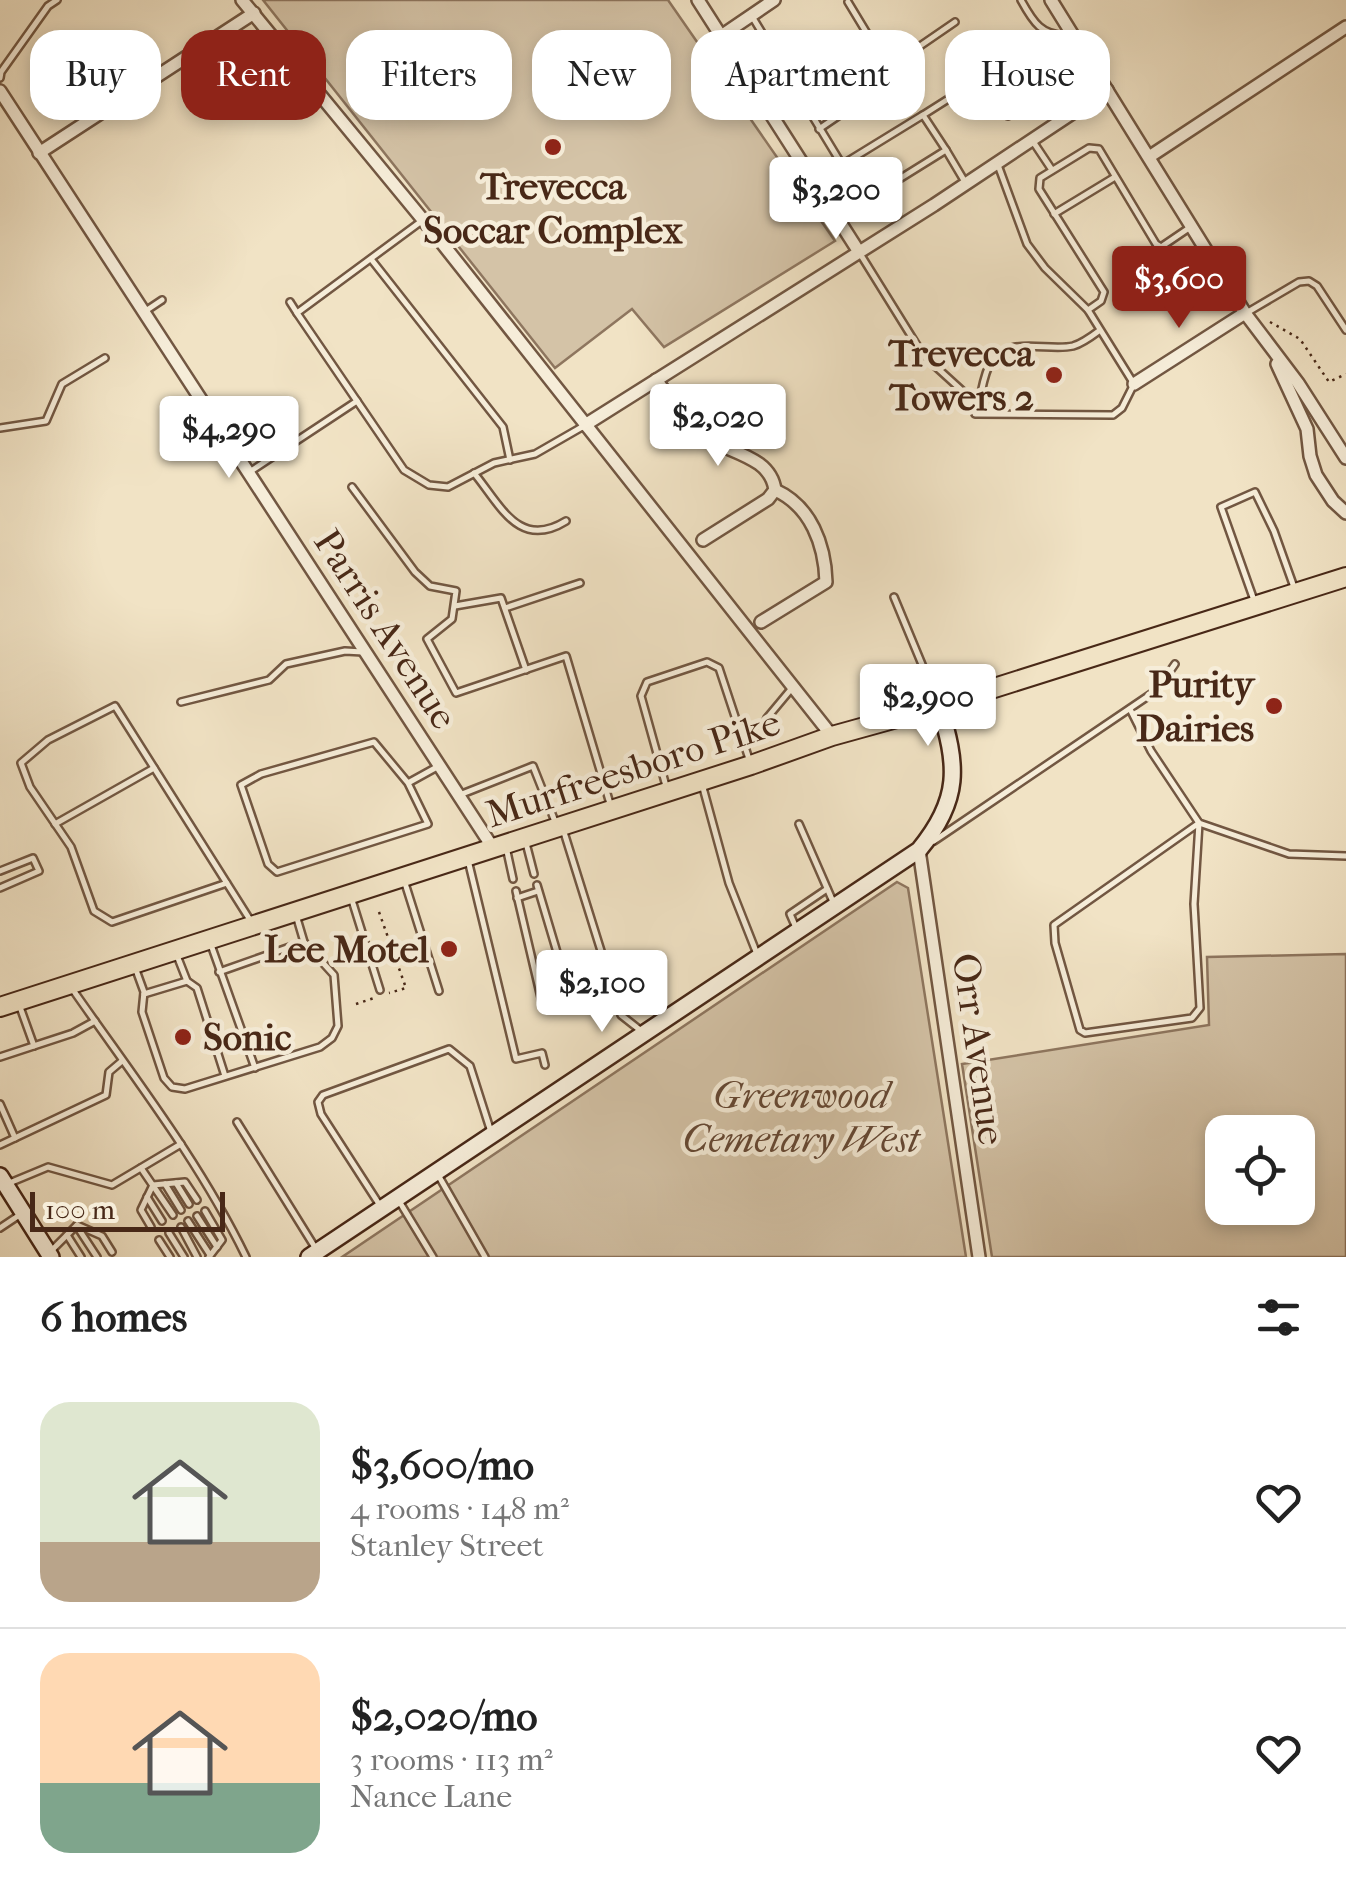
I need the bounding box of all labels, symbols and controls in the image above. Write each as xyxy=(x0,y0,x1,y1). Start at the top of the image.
chip: Buy xyxy=(30,30,161,120)
chip: Rent xyxy=(181,30,326,120)
chip: Filters xyxy=(346,30,512,120)
chip: New xyxy=(532,30,671,120)
chip: Apartment xyxy=(691,30,925,120)
chip: House xyxy=(945,30,1110,120)
marker: Trevecca Soccar Complex xyxy=(542,136,564,158)
pin: $3,200 xyxy=(755,157,917,242)
place label: Trevecca Soccar Complex xyxy=(423,164,683,253)
text: $3,200 xyxy=(791,171,881,208)
pin: $3,600 xyxy=(1098,246,1260,331)
text: $3,600 xyxy=(1134,260,1224,297)
place label: Trevecca Towers 2 xyxy=(887,331,1035,420)
marker: Trevecca Towers 2 xyxy=(1043,364,1065,386)
pin: $2,020 xyxy=(637,384,799,469)
pin: $4,290 xyxy=(148,396,310,481)
text: $2,020 xyxy=(672,398,764,435)
text: $4,290 xyxy=(182,410,276,447)
street label: Parris Avenue xyxy=(304,521,467,737)
place label: Purity Dairies xyxy=(1136,662,1256,751)
pin: $2,900 xyxy=(847,664,1009,749)
text: $2,900 xyxy=(882,678,974,715)
marker: Purity Dairies xyxy=(1263,695,1285,717)
street label: Murfreesboro Pike xyxy=(481,700,786,837)
place label: Lee Motel xyxy=(264,927,429,972)
marker: Lee Motel xyxy=(438,938,460,960)
pin: $2,100 xyxy=(521,950,683,1035)
street label: Orr Avenue xyxy=(943,950,1014,1148)
text: $2,100 xyxy=(558,964,646,1001)
place label: Sonic xyxy=(203,1015,292,1060)
marker: Sonic xyxy=(172,1026,194,1048)
park label: Greenwood Cemetary West xyxy=(683,1073,922,1162)
map controls xyxy=(1205,1115,1315,1225)
button: locate xyxy=(1205,1115,1315,1225)
scale bar xyxy=(30,1187,225,1232)
text: 100 m xyxy=(45,1193,115,1226)
icon: filters xyxy=(1251,1290,1306,1345)
text: 6 homes xyxy=(40,1293,187,1342)
text: $3,600/mo xyxy=(350,1441,534,1490)
icon: home xyxy=(120,1442,240,1562)
icon: heart xyxy=(1251,1475,1306,1530)
text: 4 rooms · 148 m² xyxy=(350,1490,569,1527)
text: Stanley Street xyxy=(350,1527,544,1564)
text: $2,020/mo xyxy=(350,1692,538,1741)
icon: home xyxy=(120,1693,240,1813)
icon: heart xyxy=(1251,1726,1306,1781)
text: 3 rooms · 113 m² xyxy=(350,1741,553,1778)
text: Nance Lane xyxy=(350,1778,512,1815)

